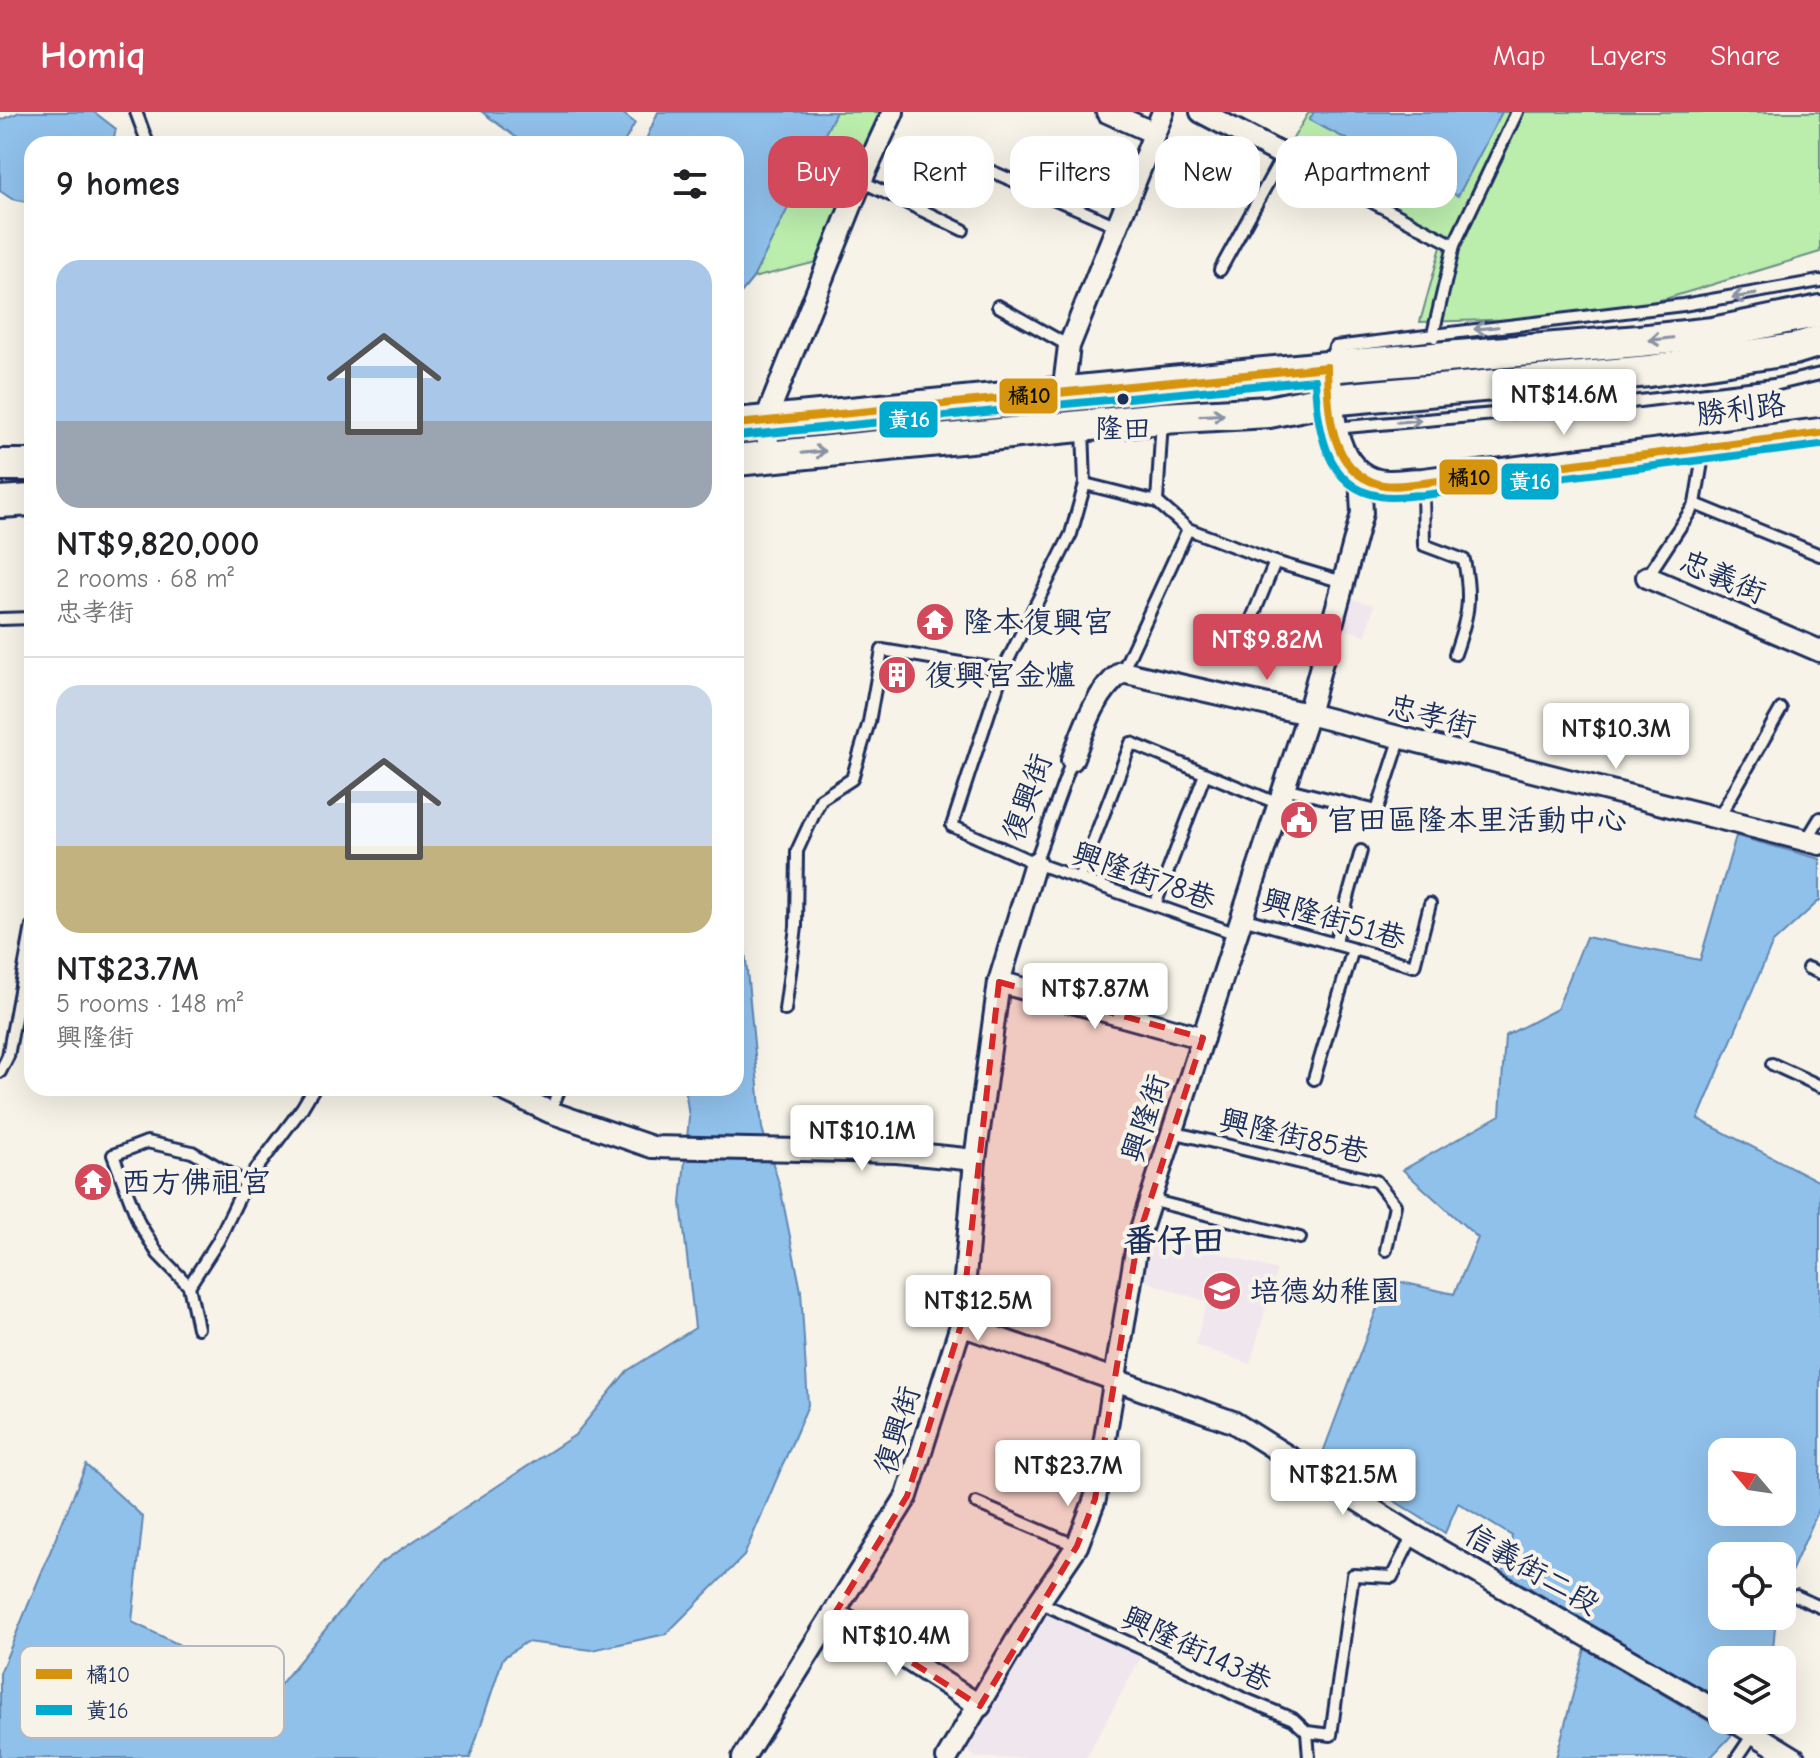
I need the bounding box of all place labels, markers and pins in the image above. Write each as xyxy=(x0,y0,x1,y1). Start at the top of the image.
pin: NT$14.6M xyxy=(1481,369,1647,437)
marker: 隆田 xyxy=(1115,391,1131,407)
place label: 隆田 xyxy=(1095,413,1151,445)
temple icon: 隆本復興宮 xyxy=(914,601,956,643)
place label: 隆本復興宮 xyxy=(963,605,1113,640)
pin: NT$9.82M xyxy=(1184,614,1350,682)
building icon: 復興宮金爐 xyxy=(876,654,918,696)
place label: 復興宮金爐 xyxy=(925,658,1075,693)
pin: NT$10.3M xyxy=(1533,703,1699,771)
public building icon: 官田區隆本里活動中心 xyxy=(1278,799,1320,841)
place label: 官田區隆本里活動中心 xyxy=(1327,803,1627,838)
pin: NT$7.87M xyxy=(1012,963,1178,1031)
pin: NT$10.1M xyxy=(779,1105,945,1173)
temple icon: 西方佛祖宮 xyxy=(72,1161,114,1203)
place label: 西方佛祖宮 xyxy=(121,1165,271,1200)
school or university icon: 培德幼稚園 xyxy=(1201,1270,1243,1312)
place label: 培德幼稚園 xyxy=(1250,1274,1400,1309)
pin: NT$12.5M xyxy=(895,1275,1061,1343)
pin: NT$23.7M xyxy=(985,1440,1151,1508)
pin: NT$21.5M xyxy=(1260,1449,1426,1517)
pin: NT$10.4M xyxy=(813,1610,979,1678)

